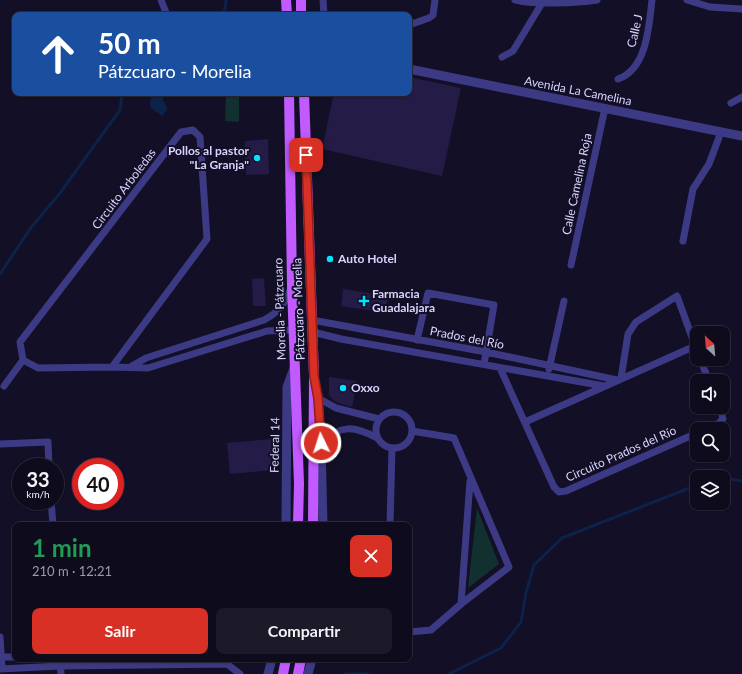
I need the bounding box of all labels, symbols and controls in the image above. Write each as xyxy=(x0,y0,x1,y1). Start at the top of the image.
street label: Calle J xyxy=(623,13,646,49)
text: 50 m xyxy=(98,26,161,60)
icon: ahead xyxy=(32,28,84,80)
text: Pátzcuaro - Morelia xyxy=(98,60,251,82)
street label: Avenida La Camelina xyxy=(523,73,633,108)
street label: Calle Camelina Roja xyxy=(558,132,595,236)
pin xyxy=(289,138,323,172)
place label: Pollos al pastor "La Granja" xyxy=(168,143,250,172)
icon: arrive xyxy=(295,144,317,166)
street label: Circuito Arboledas xyxy=(88,145,159,232)
marker: Pollos al pastor "La Granja" xyxy=(252,153,262,163)
place label: Auto Hotel xyxy=(337,251,397,266)
marker: Auto Hotel xyxy=(325,254,335,264)
street label: Morelia - Pátzcuaro xyxy=(270,257,289,360)
street label: Pátzcuaro - Morelia xyxy=(289,258,308,360)
place label: Farmacia Guadalajara xyxy=(372,286,435,315)
marker: Farmacia Guadalajara xyxy=(359,296,369,306)
street label: Prados del Río xyxy=(429,323,506,352)
north arrow xyxy=(690,326,730,366)
map controls xyxy=(690,326,730,510)
button: sound xyxy=(690,374,730,414)
place label: Oxxo xyxy=(351,380,380,395)
marker: Oxxo xyxy=(338,383,348,393)
street label: Federal 14 xyxy=(267,417,282,473)
position arrow xyxy=(300,422,342,464)
street label: Circuito Prados del Río xyxy=(563,422,679,485)
button: search xyxy=(690,422,730,462)
speed limit sign: 40 xyxy=(72,458,124,510)
text: 33 xyxy=(26,467,50,491)
button: layers xyxy=(690,470,730,510)
text: km/h xyxy=(26,488,50,500)
text: 1 min xyxy=(32,533,92,562)
button: close xyxy=(350,535,392,577)
text: 210 m · 12:21 xyxy=(32,563,112,579)
button: Salir xyxy=(32,608,208,654)
button: Compartir xyxy=(216,608,392,654)

